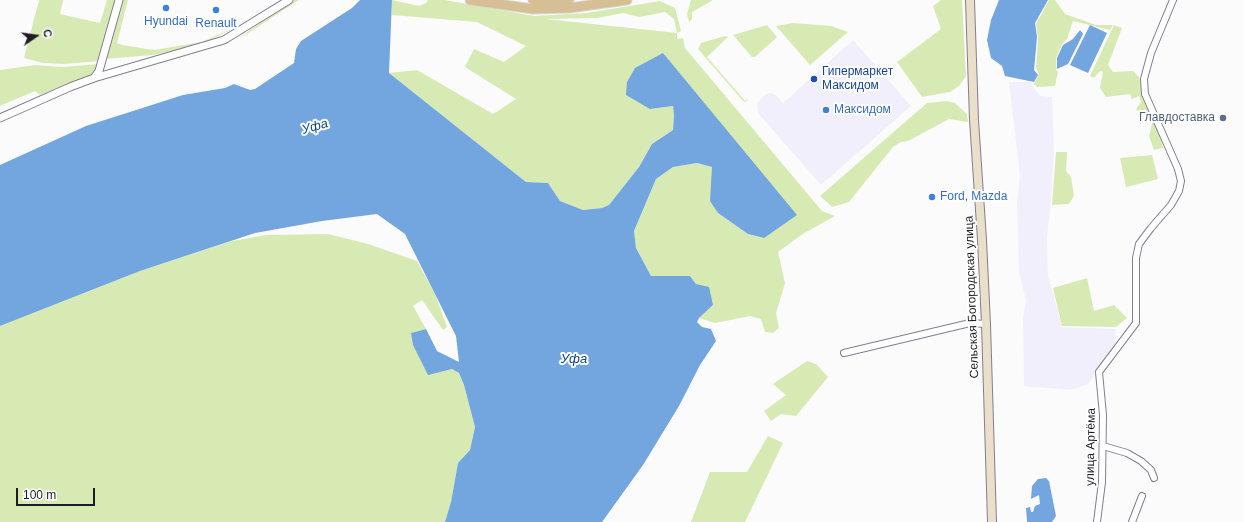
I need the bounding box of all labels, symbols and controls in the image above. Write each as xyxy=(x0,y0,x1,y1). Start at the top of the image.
marker: Hyundai xyxy=(161,3,171,13)
marker: Renault xyxy=(211,5,221,15)
place label: Hyundai xyxy=(144,15,188,29)
north arrow xyxy=(16,16,56,56)
place label: Renault xyxy=(195,17,237,31)
text: С xyxy=(41,28,54,39)
place label: Гипермаркет Максидом xyxy=(822,65,893,93)
marker: Гипермаркет Максидом xyxy=(809,74,819,84)
place label: Максидом xyxy=(834,103,891,117)
marker: Максидом xyxy=(821,105,831,115)
place label: Главдоставка xyxy=(1139,111,1215,125)
marker: Главдоставка xyxy=(1218,113,1228,123)
water label: Уфа xyxy=(300,116,330,138)
place label: Ford, Mazda xyxy=(940,190,1007,204)
marker: Ford, Mazda xyxy=(927,192,937,202)
street label: Сельская Богородская улица xyxy=(962,215,982,379)
water label: Уфа xyxy=(561,351,587,367)
street label: улица Артёма xyxy=(1083,408,1099,486)
scale bar xyxy=(18,480,97,506)
text: 100 m xyxy=(23,488,56,502)

